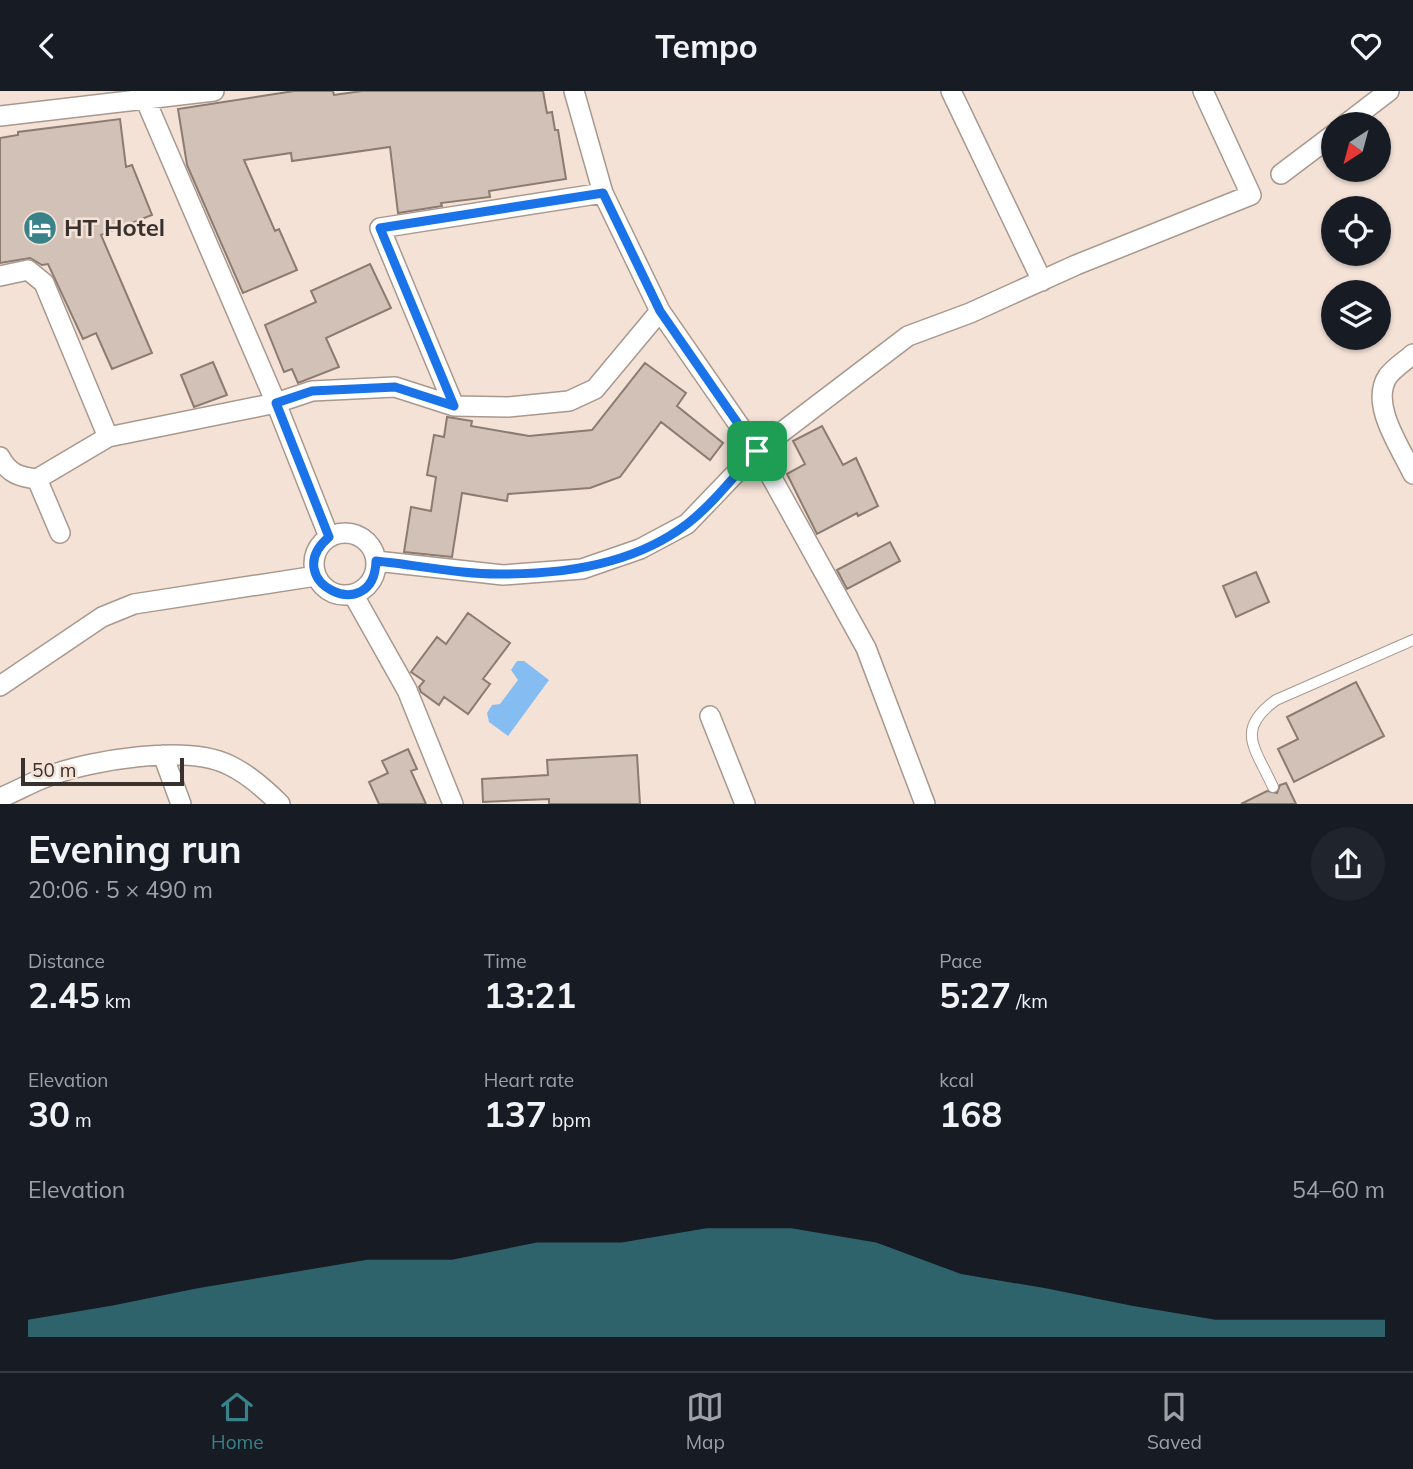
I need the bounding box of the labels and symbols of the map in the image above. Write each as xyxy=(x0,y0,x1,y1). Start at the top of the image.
north arrow xyxy=(1321,112,1391,182)
hotel icon: HT Hotel xyxy=(21,209,59,247)
place label: HT Hotel xyxy=(64,212,165,242)
pin xyxy=(727,421,787,481)
scale bar xyxy=(21,755,184,787)

